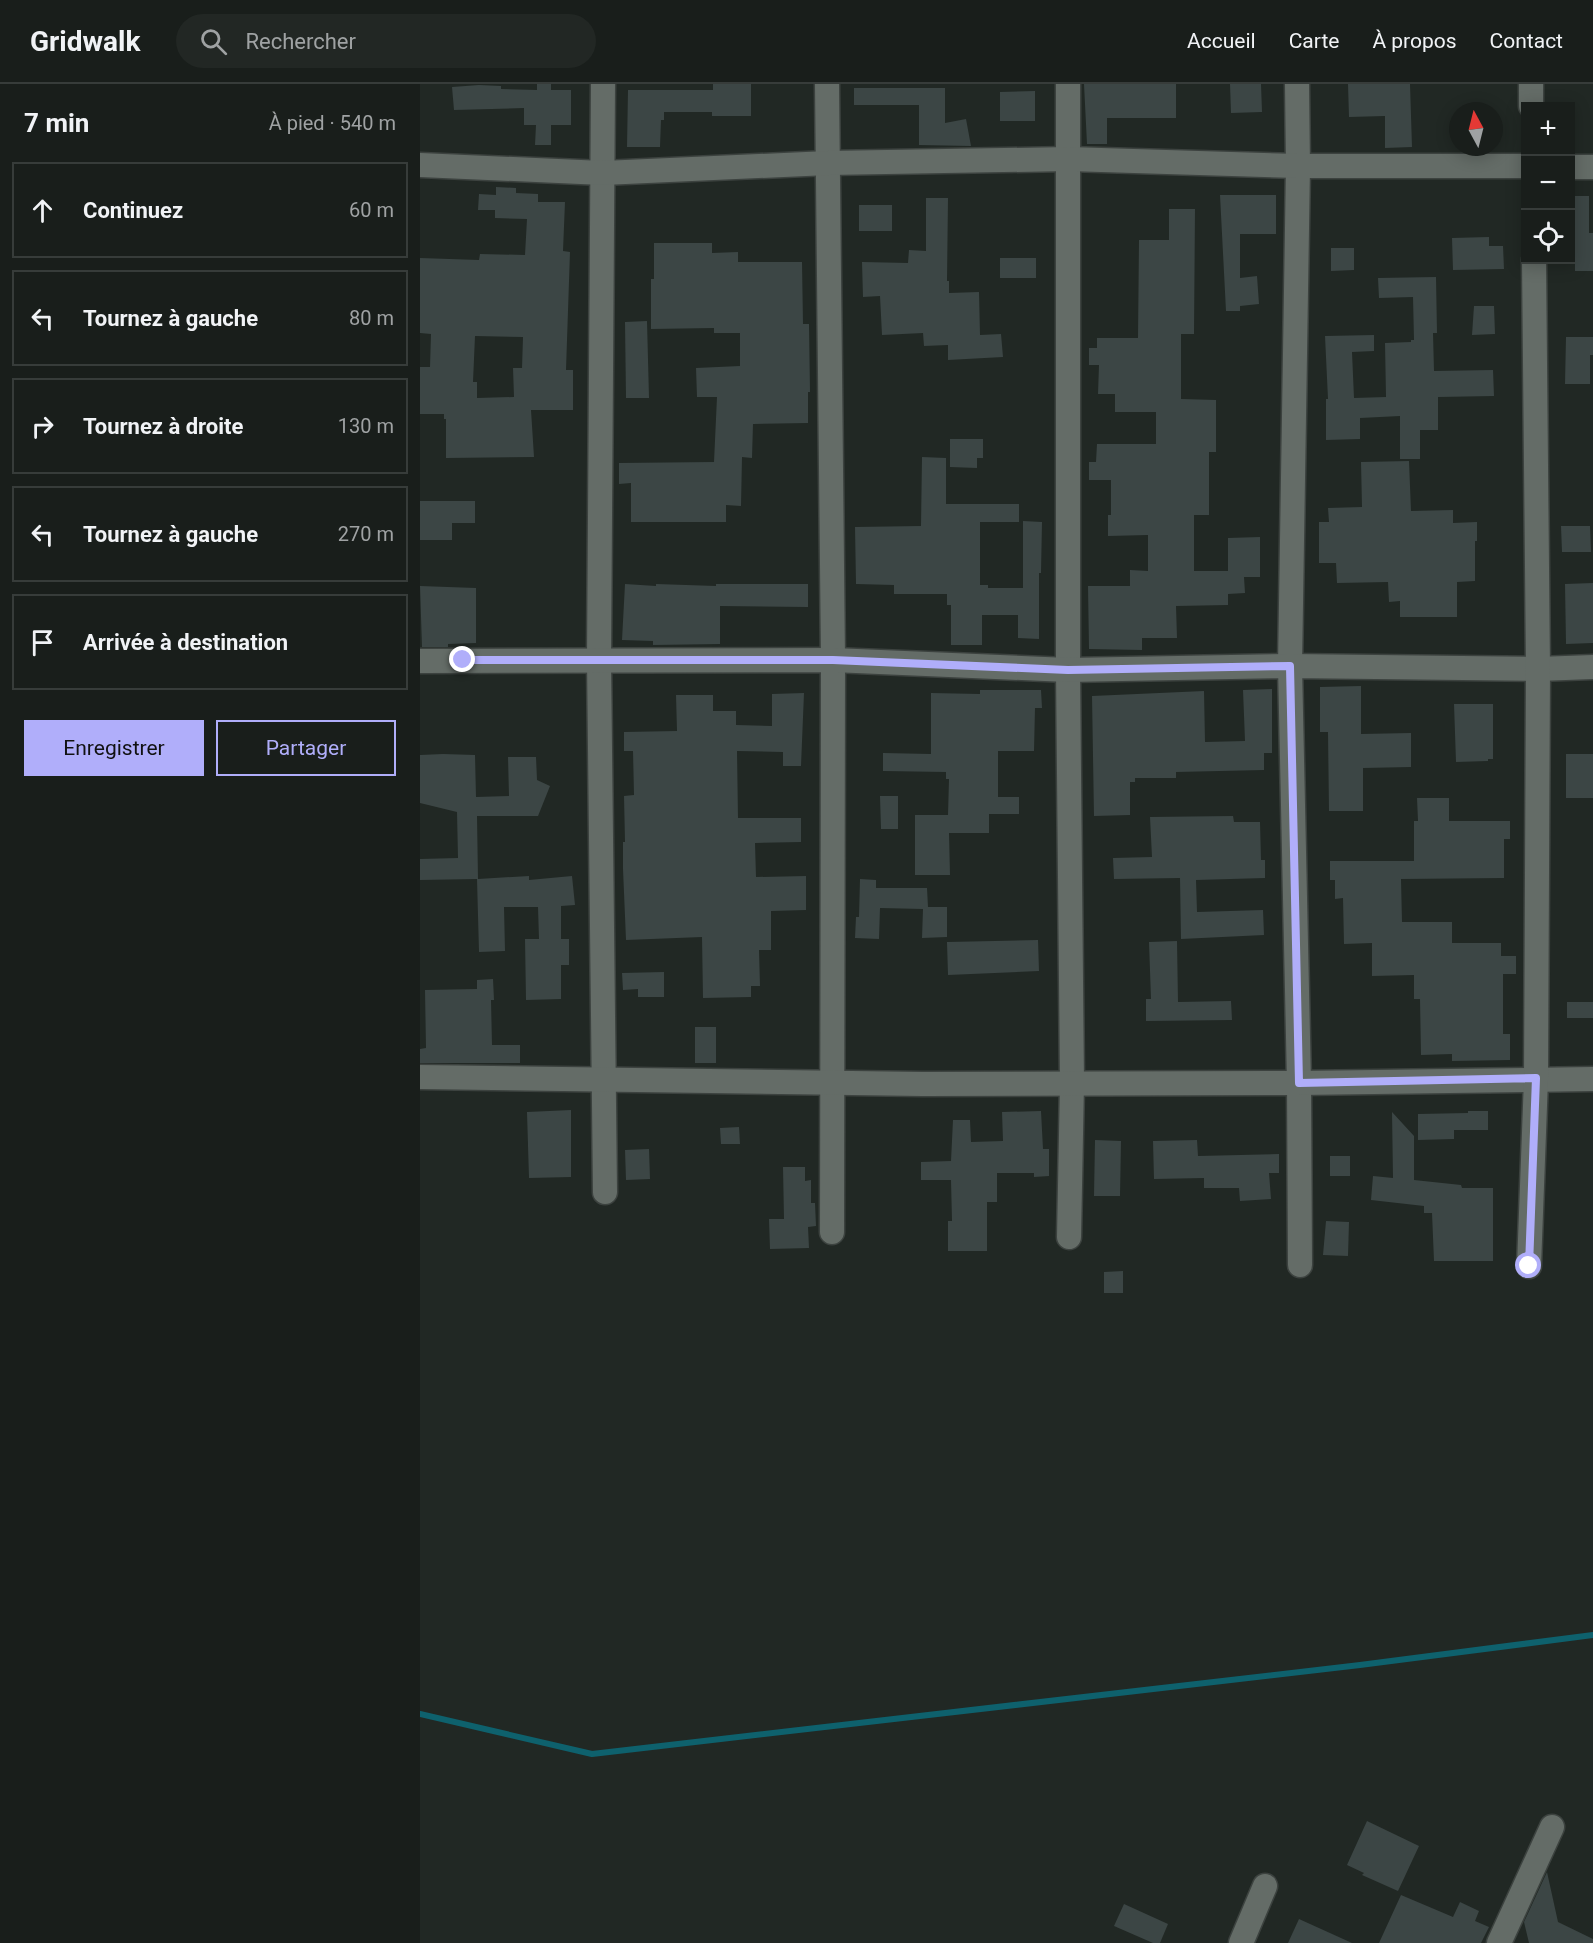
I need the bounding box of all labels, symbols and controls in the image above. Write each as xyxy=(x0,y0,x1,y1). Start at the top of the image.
search box xyxy=(176,14,596,68)
text: Gridwalk xyxy=(30,25,140,58)
icon: search xyxy=(197,25,230,58)
text: Rechercher xyxy=(245,29,356,54)
text: Accueil xyxy=(1187,29,1256,53)
text: Carte xyxy=(1289,29,1339,53)
text: À propos xyxy=(1372,29,1457,53)
text: Contact xyxy=(1490,29,1563,53)
north arrow xyxy=(1449,102,1503,156)
map controls xyxy=(1521,102,1575,264)
button: + xyxy=(1521,102,1575,156)
text: 7 min xyxy=(24,108,89,138)
text: À pied · 540 m xyxy=(269,111,396,135)
button: − xyxy=(1521,156,1575,210)
icon: ahead xyxy=(26,194,59,227)
text: Continuez xyxy=(83,198,183,223)
text: 60 m xyxy=(349,198,394,222)
button: locate xyxy=(1521,210,1575,264)
icon: left xyxy=(26,302,59,335)
text: Tournez à gauche xyxy=(83,306,258,331)
text: 80 m xyxy=(349,306,394,330)
icon: right xyxy=(26,410,59,443)
text: Tournez à droite xyxy=(83,414,243,439)
text: 130 m xyxy=(338,414,394,438)
icon: left xyxy=(26,518,59,551)
text: Tournez à gauche xyxy=(83,522,258,547)
text: 270 m xyxy=(338,522,394,546)
icon: arrive xyxy=(26,626,59,659)
text: Arrivée à destination xyxy=(83,630,288,655)
route end xyxy=(449,646,475,672)
button: Enregistrer xyxy=(24,720,204,776)
button: Partager xyxy=(216,720,396,776)
route start xyxy=(1515,1252,1541,1278)

